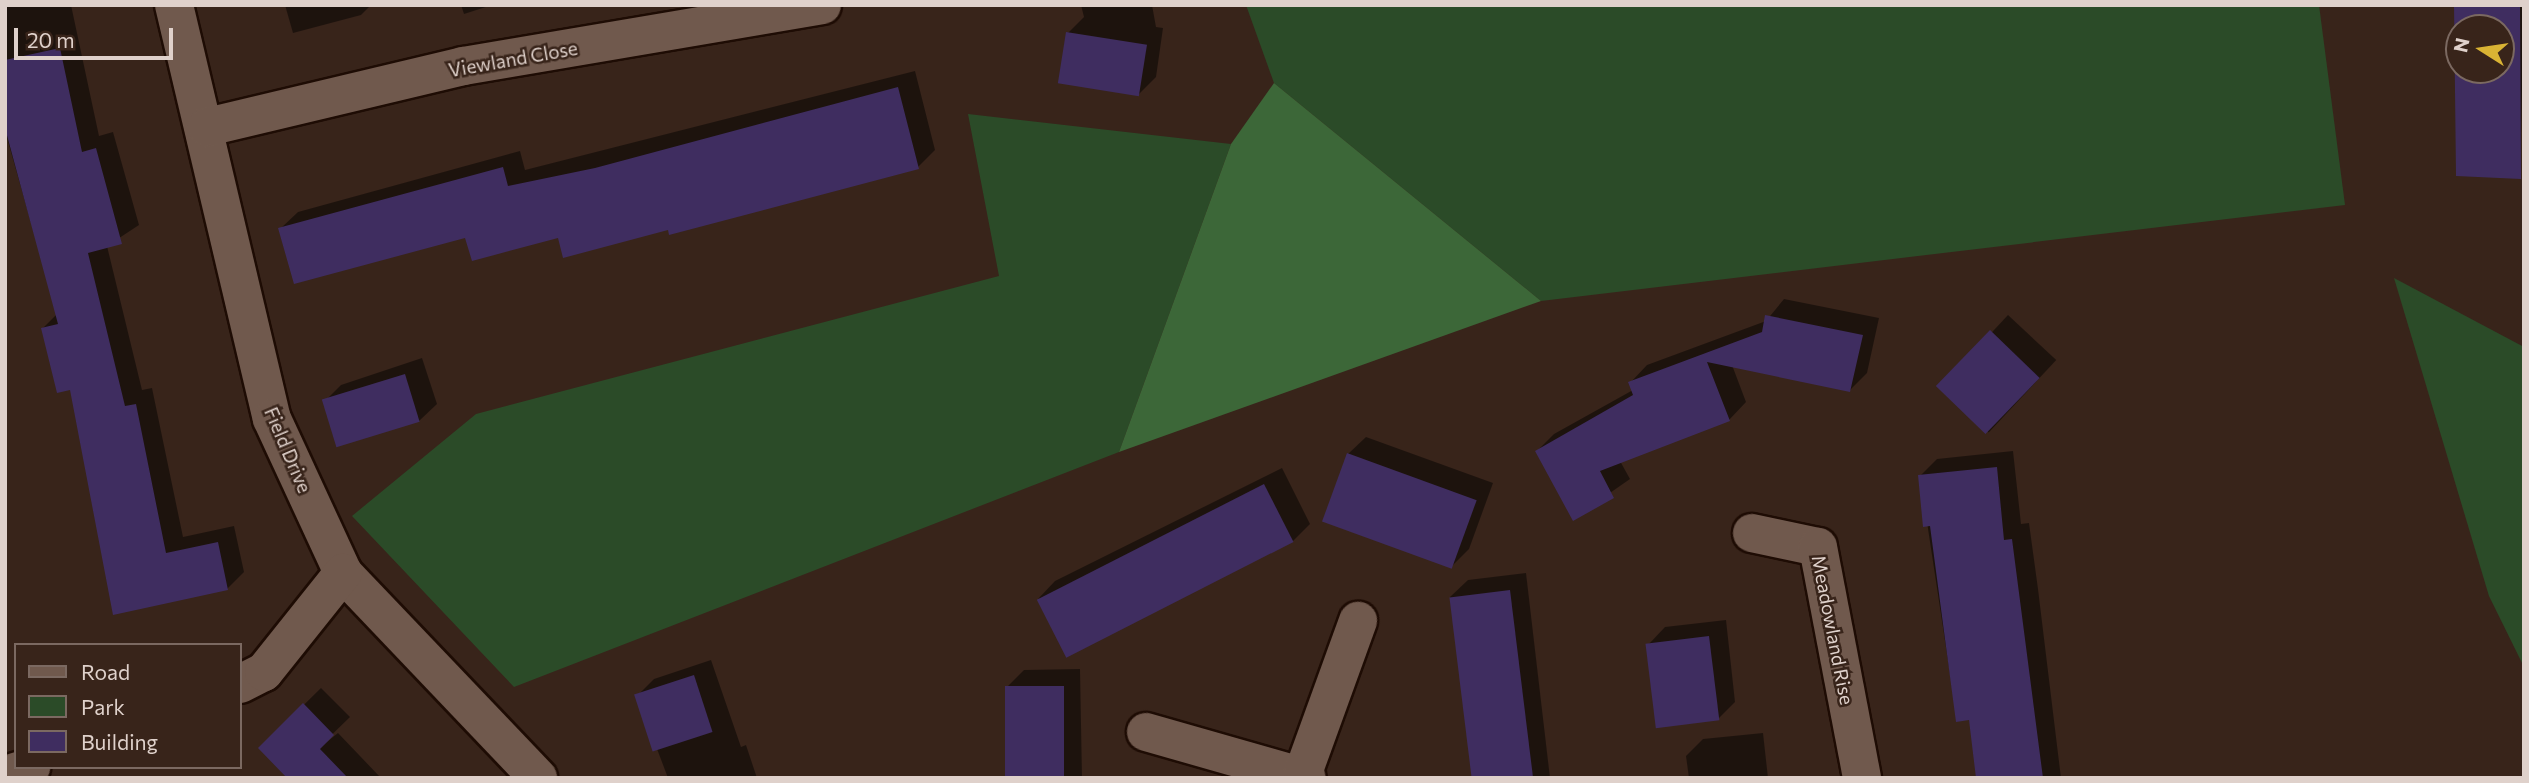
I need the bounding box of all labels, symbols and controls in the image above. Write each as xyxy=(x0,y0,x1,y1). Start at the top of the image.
scale bar xyxy=(18,14,177,58)
north arrow xyxy=(2445,14,2515,84)
text: 20 m xyxy=(27,27,75,52)
street label: Viewland Close xyxy=(447,36,579,82)
text: N xyxy=(2448,36,2474,54)
street label: Field Drive xyxy=(260,404,316,496)
street label: Meadowland Rise xyxy=(1807,553,1859,707)
legend xyxy=(14,643,242,769)
text: Road xyxy=(81,659,130,684)
text: Park xyxy=(81,694,125,719)
text: Building xyxy=(81,729,158,754)

